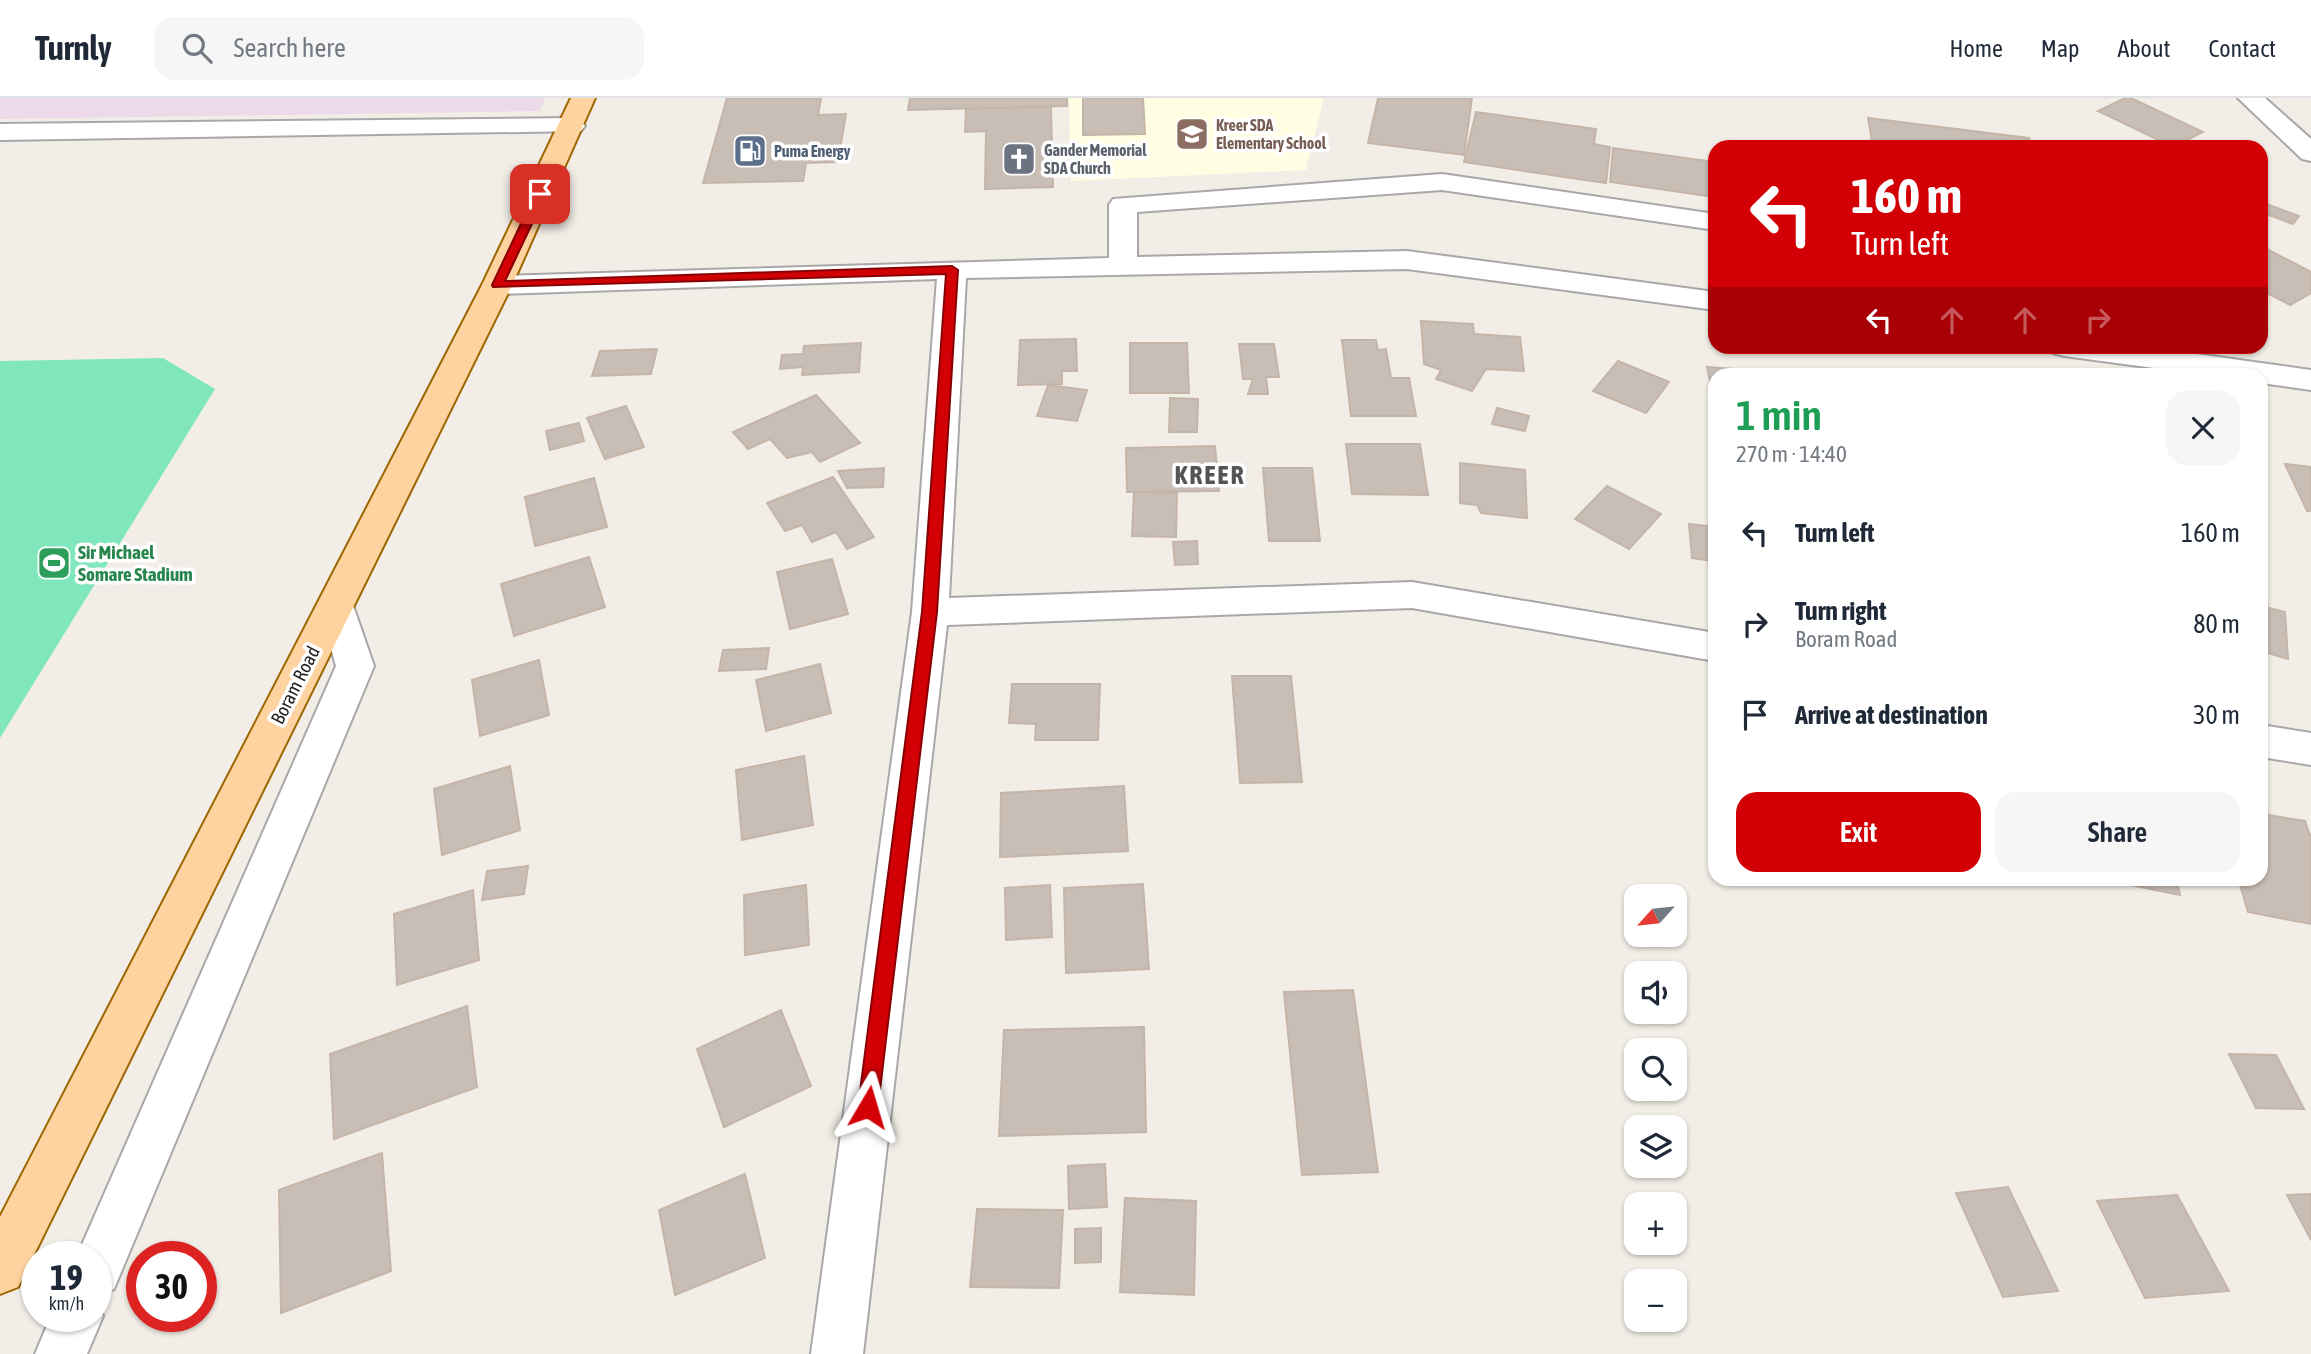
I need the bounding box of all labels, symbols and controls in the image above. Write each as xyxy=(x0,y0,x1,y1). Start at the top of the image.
search box xyxy=(154,17,644,80)
text: Turnly xyxy=(35,29,112,67)
icon: search xyxy=(178,29,216,67)
text: Search here xyxy=(234,33,346,63)
text: Home xyxy=(1949,35,2003,62)
text: Map xyxy=(2041,35,2079,62)
text: About xyxy=(2117,35,2170,62)
text: Contact xyxy=(2208,35,2276,62)
school or university icon: Kreer SDA Elementary School xyxy=(1173,115,1211,153)
place label: Kreer SDA Elementary School xyxy=(1216,116,1327,152)
fuel station icon: Puma Energy xyxy=(731,132,769,170)
church icon: Gander Memorial SDA Church xyxy=(1000,140,1038,178)
place label: Gander Memorial SDA Church xyxy=(1044,141,1147,177)
place label: Puma Energy xyxy=(774,142,851,160)
pin xyxy=(510,164,570,224)
text: 160 m xyxy=(1851,167,1962,223)
icon: left xyxy=(1736,168,1827,259)
icon: arrive xyxy=(521,175,559,213)
text: Turn left xyxy=(1851,225,1949,262)
icon: left xyxy=(1860,301,1898,339)
icon: ahead xyxy=(1933,301,1971,339)
icon: ahead xyxy=(2006,301,2044,339)
icon: right xyxy=(2079,301,2117,339)
text: 1 min xyxy=(1736,391,1822,439)
button: close xyxy=(2166,391,2240,465)
text: 270 m · 14:40 xyxy=(1736,441,1847,467)
district label: KREER xyxy=(1175,460,1245,490)
icon: left xyxy=(1736,514,1774,552)
text: Turn left xyxy=(1795,518,1875,548)
text: 160 m xyxy=(2181,518,2240,548)
place label: Sir Michael Somare Stadium xyxy=(78,541,193,585)
sports icon: Sir Michael Somare Stadium xyxy=(35,544,73,582)
text: Turn right xyxy=(1795,596,1886,626)
icon: right xyxy=(1736,605,1774,643)
text: 80 m xyxy=(2193,609,2240,639)
text: Boram Road xyxy=(1795,626,1897,652)
street label: Boram Road xyxy=(266,642,324,728)
icon: arrive xyxy=(1736,696,1774,734)
text: Arrive at destination xyxy=(1795,700,1988,730)
text: 30 m xyxy=(2193,700,2240,730)
button: Exit xyxy=(1736,792,1981,872)
button: Share xyxy=(1995,792,2240,872)
north arrow xyxy=(1624,884,1687,947)
map controls xyxy=(1624,884,1687,1332)
button: sound xyxy=(1624,961,1687,1024)
button: search xyxy=(1624,1038,1687,1101)
position arrow xyxy=(831,1070,905,1144)
button: layers xyxy=(1624,1115,1687,1178)
button: + xyxy=(1624,1192,1687,1255)
speed limit sign: 30 xyxy=(126,1241,217,1332)
text: 19 xyxy=(50,1257,83,1297)
button: − xyxy=(1624,1269,1687,1332)
text: km/h xyxy=(49,1293,84,1314)

